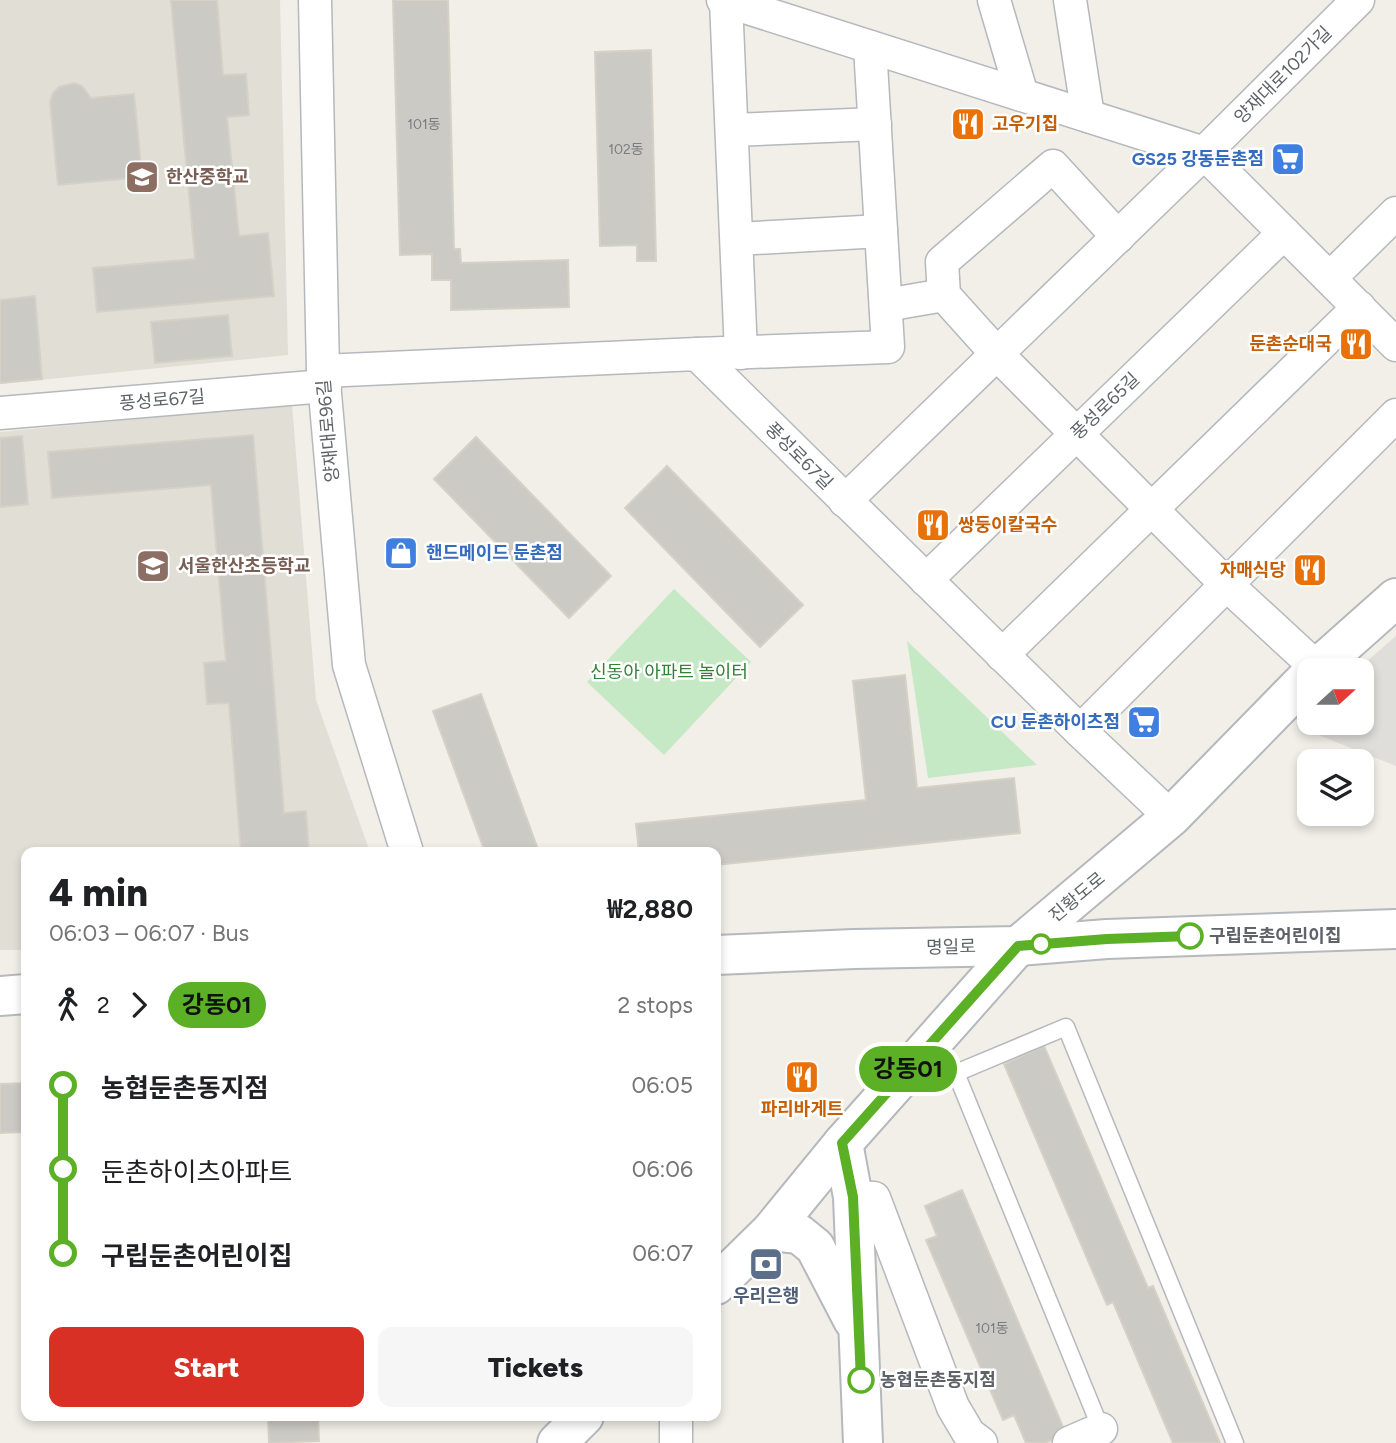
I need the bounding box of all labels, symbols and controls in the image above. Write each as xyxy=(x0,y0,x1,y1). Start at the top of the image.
street label: 양재대로102가길 xyxy=(1230,22,1336,128)
restaurant icon: 고우기집 xyxy=(949,105,987,143)
place label: 고우기집 xyxy=(992,113,1058,135)
house number: 101동 xyxy=(407,116,441,133)
supermarket icon: GS25 강동둔촌점 xyxy=(1269,140,1307,178)
house number: 102동 xyxy=(608,141,644,158)
place label: GS25 강동둔촌점 xyxy=(1132,148,1264,170)
school or university icon: 한산중학교 xyxy=(123,158,161,196)
place label: 한산중학교 xyxy=(166,166,249,188)
restaurant icon: 둔촌순대국 xyxy=(1337,325,1375,363)
place label: 둔촌순대국 xyxy=(1249,333,1332,355)
street label: 풍성로65길 xyxy=(1066,368,1144,444)
street label: 양재대로96길 xyxy=(313,379,343,483)
street label: 풍성로67길 xyxy=(118,385,206,415)
street label: 풍성로67길 xyxy=(761,418,837,494)
restaurant icon: 쌍둥이칼국수 xyxy=(914,506,952,544)
place label: 쌍둥이칼국수 xyxy=(958,514,1057,536)
shop icon: 핸드메이드 둔촌점 xyxy=(382,534,420,572)
place label: 핸드메이드 둔촌점 xyxy=(426,542,563,564)
school or university icon: 서울한산초등학교 xyxy=(134,547,172,585)
restaurant icon: 자매식당 xyxy=(1291,551,1329,589)
place label: 서울한산초등학교 xyxy=(178,555,310,577)
place label: 자매식당 xyxy=(1220,559,1286,581)
north arrow xyxy=(1297,658,1374,735)
map controls xyxy=(1297,658,1374,826)
park label: 신동아 아파트 놀이터 xyxy=(590,661,748,683)
supermarket icon: CU 둔촌하이츠점 xyxy=(1125,703,1163,741)
place label: CU 둔촌하이츠점 xyxy=(991,711,1120,733)
button: layers xyxy=(1297,749,1374,826)
street label: 진황도로 xyxy=(1045,867,1109,927)
text: 4 min xyxy=(49,870,148,916)
text: ₩2,880 xyxy=(607,893,693,925)
text: 06:03 – 06:07 · Bus xyxy=(49,919,249,947)
marker: 구립둔촌어린이집 xyxy=(1177,923,1203,949)
place label: 구립둔촌어린이집 xyxy=(1209,925,1341,947)
unlabelled marker xyxy=(1031,934,1051,954)
street label: 명일로 xyxy=(926,936,976,958)
icon: walk xyxy=(49,986,87,1024)
icon: forward xyxy=(120,986,158,1024)
text: 강동01 xyxy=(182,990,252,1019)
text: 2 xyxy=(97,991,110,1019)
text: 2 stops xyxy=(617,991,693,1019)
line badge: 강동01 xyxy=(859,1046,957,1092)
text: 강동01 xyxy=(873,1054,943,1083)
restaurant icon: 파리바게트 xyxy=(783,1058,821,1096)
text: 06:05 xyxy=(631,1071,693,1099)
text: 농협둔촌동지점 xyxy=(101,1072,268,1104)
place label: 파리바게트 xyxy=(761,1098,843,1120)
text: 06:06 xyxy=(632,1155,693,1183)
text: 둔촌하이츠아파트 xyxy=(101,1156,292,1188)
text: 06:07 xyxy=(632,1239,693,1267)
text: 구립둔촌어린이집 xyxy=(101,1240,292,1272)
bank icon: 우리은행 xyxy=(747,1245,785,1283)
place label: 우리은행 xyxy=(733,1285,799,1307)
house number: 101동 xyxy=(975,1320,1009,1337)
button: Start xyxy=(49,1327,364,1407)
button: Tickets xyxy=(378,1327,693,1407)
marker: 농협둔촌동지점 xyxy=(848,1367,874,1393)
place label: 농협둔촌동지점 xyxy=(880,1369,996,1391)

